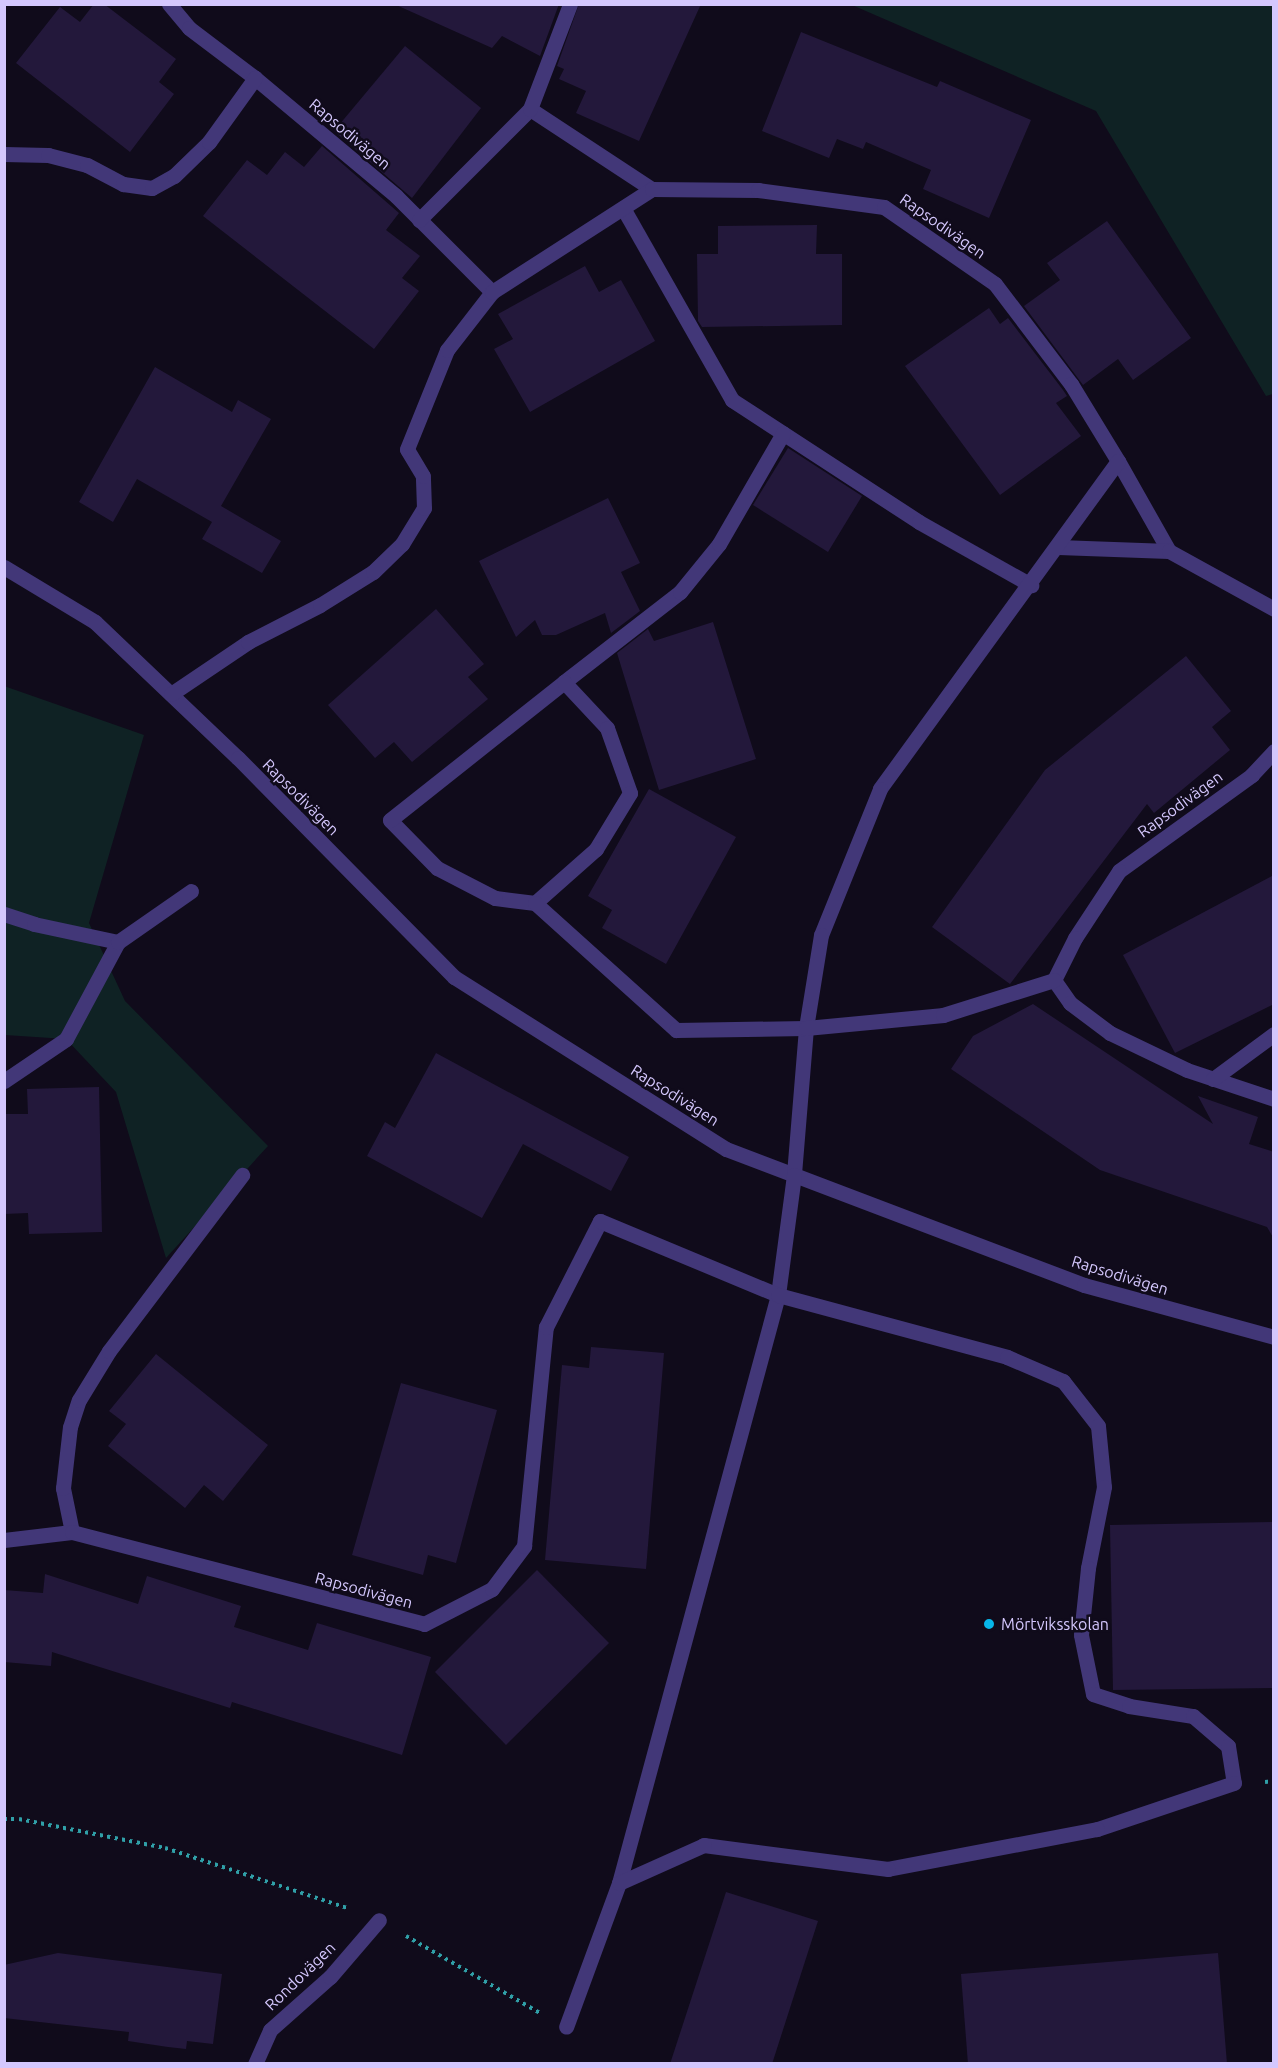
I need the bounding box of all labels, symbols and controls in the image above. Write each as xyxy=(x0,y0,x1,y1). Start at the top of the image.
street label: Rapsodivägen xyxy=(305,94,395,174)
street label: Rapsodivägen xyxy=(896,189,990,263)
street label: Rapsodivägen xyxy=(259,755,343,839)
street label: Rapsodivägen xyxy=(1134,767,1226,841)
street label: Rapsodivägen xyxy=(627,1060,723,1130)
street label: Rapsodivägen xyxy=(1069,1251,1171,1299)
street label: Rapsodivägen xyxy=(313,1568,415,1612)
place label: Mörtviksskolan xyxy=(1001,1614,1109,1634)
marker: Mörtviksskolan xyxy=(982,1617,996,1631)
street label: Rondovägen xyxy=(261,1938,339,2014)

